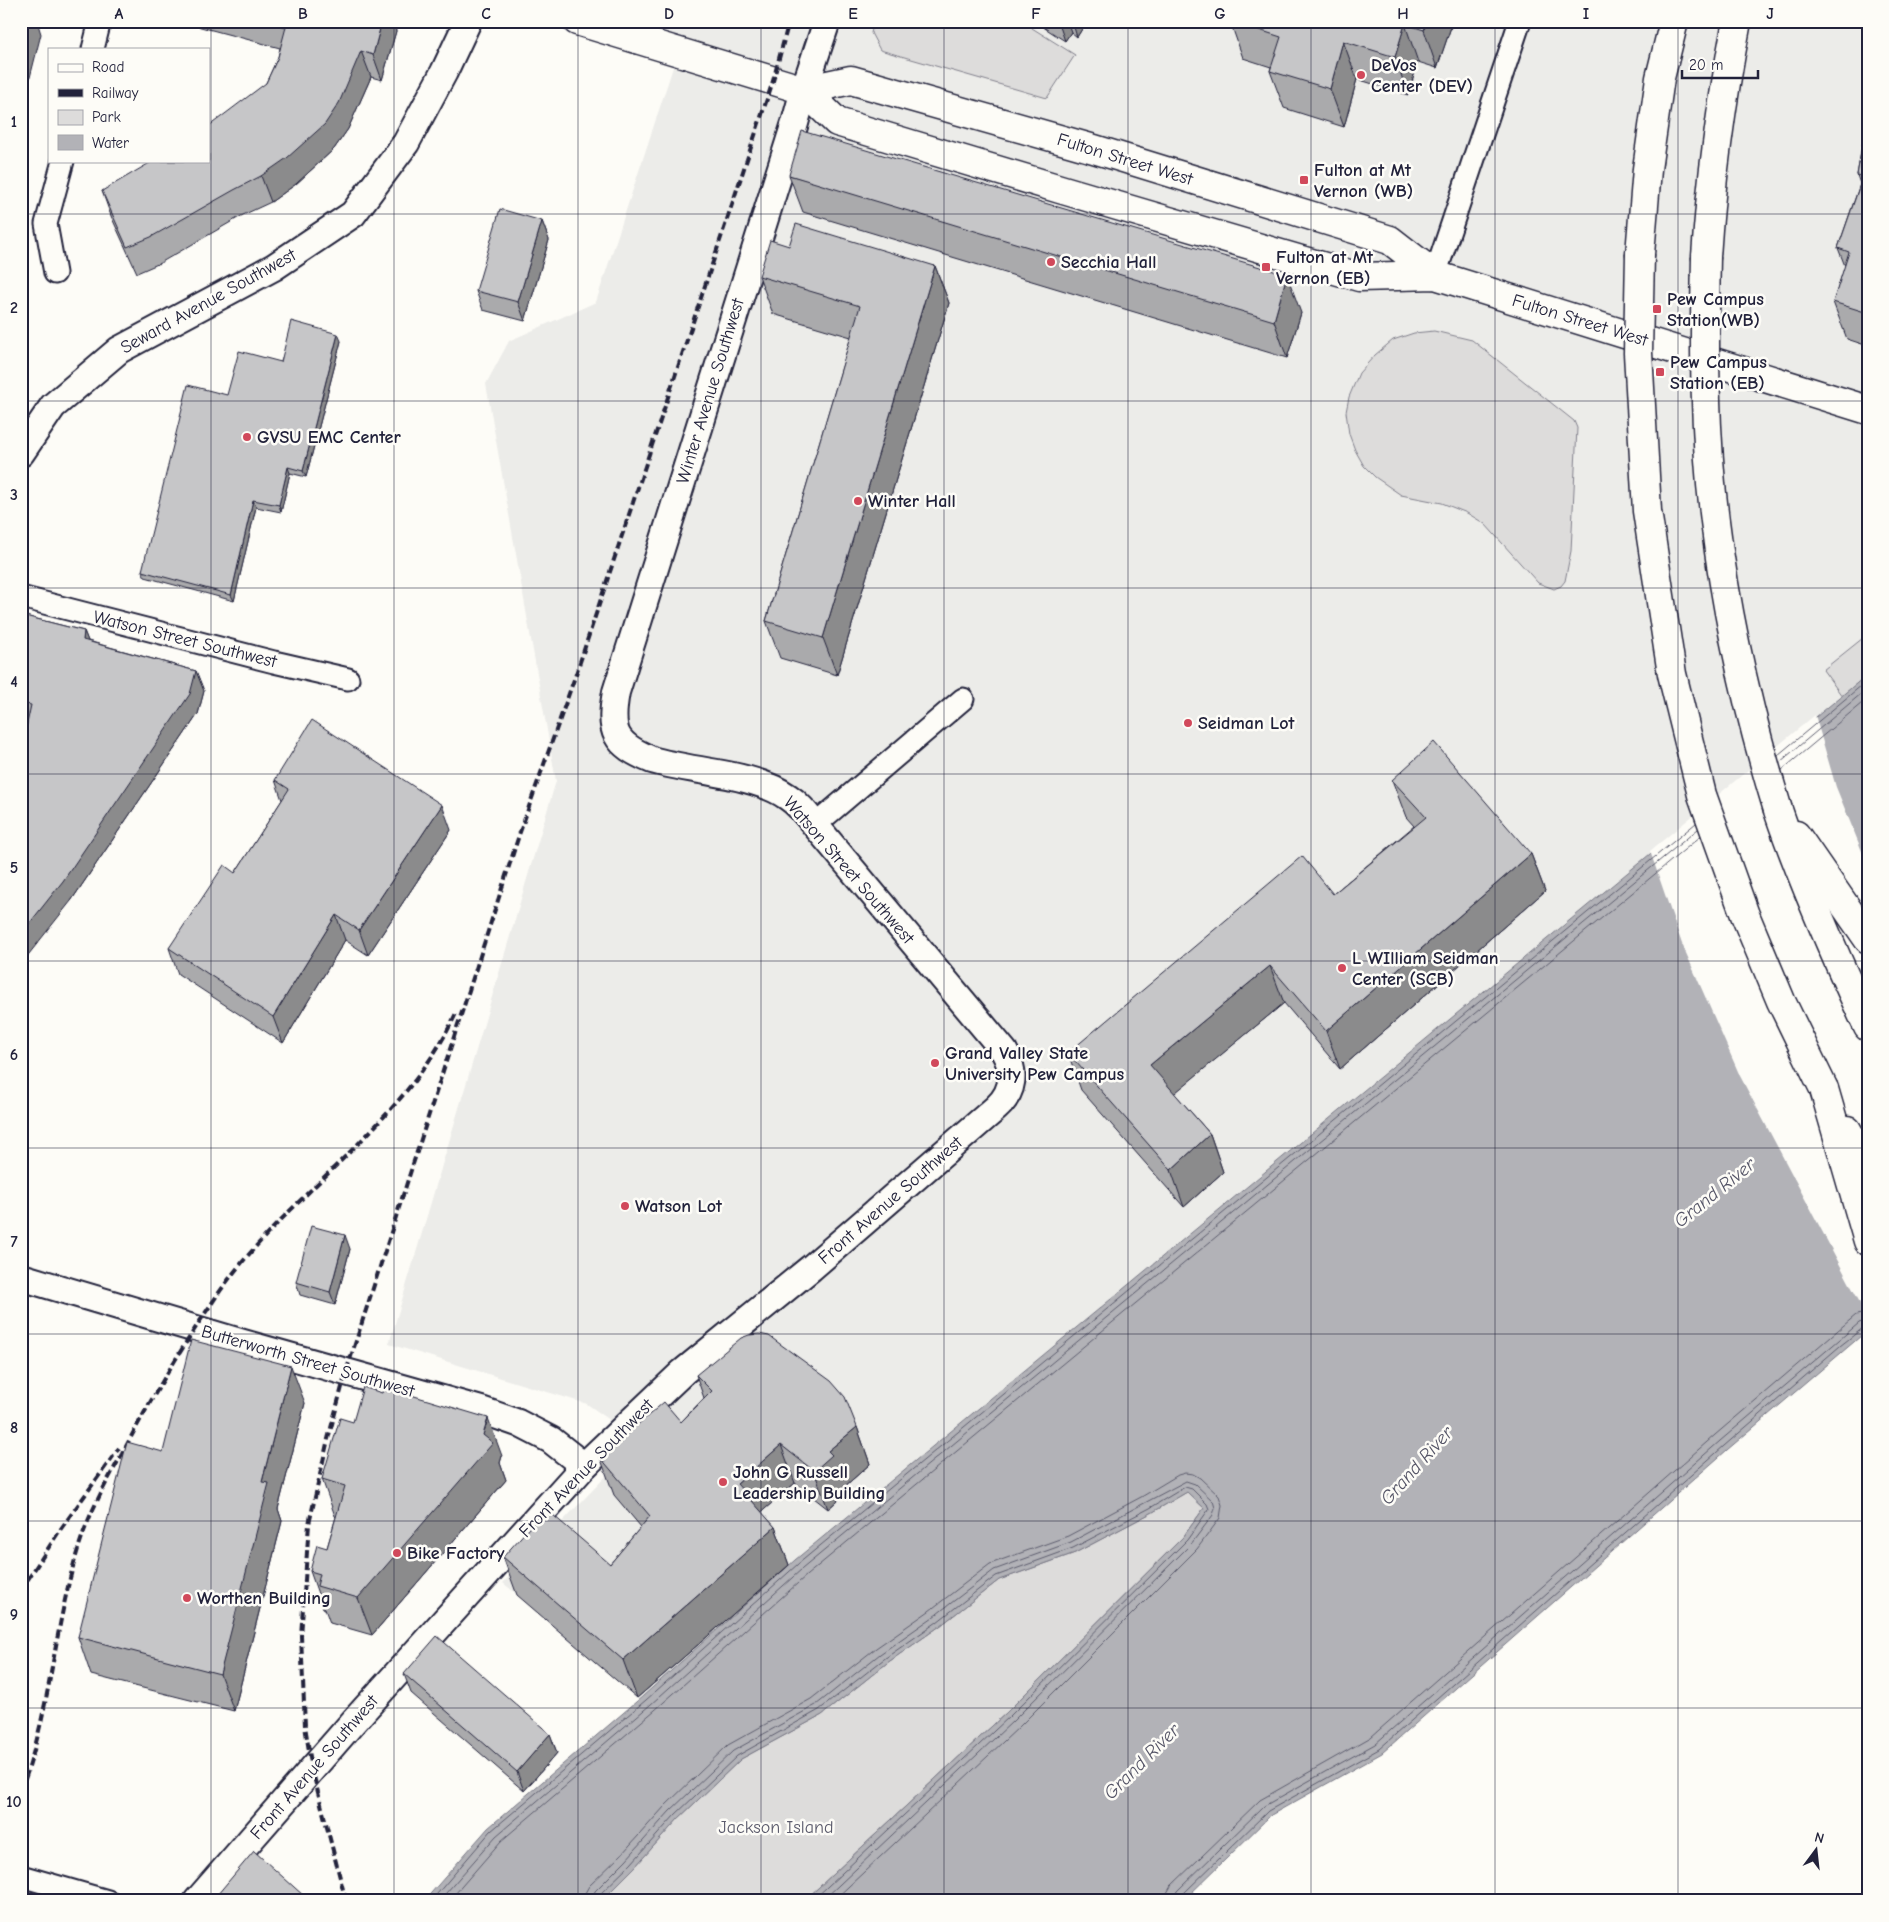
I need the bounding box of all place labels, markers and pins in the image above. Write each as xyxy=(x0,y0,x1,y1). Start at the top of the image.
place label: DeVos Center (DEV) xyxy=(1371,55,1473,97)
marker: DeVos Center (DEV) xyxy=(1355,69,1367,81)
place label: Fulton at Mt Vernon (WB) xyxy=(1314,160,1413,202)
marker: Fulton at Mt Vernon (WB) xyxy=(1298,174,1310,186)
place label: Fulton at Mt Vernon (EB) xyxy=(1276,247,1374,289)
place label: Secchia Hall xyxy=(1061,252,1157,273)
marker: Secchia Hall xyxy=(1045,256,1057,268)
marker: Fulton at Mt Vernon (EB) xyxy=(1260,261,1272,273)
place label: Pew Campus Station(WB) xyxy=(1667,289,1764,331)
marker: Pew Campus Station(WB) xyxy=(1651,303,1663,315)
place label: Pew Campus Station (EB) xyxy=(1670,352,1767,394)
marker: Pew Campus Station (EB) xyxy=(1654,366,1666,378)
place label: GVSU EMC Center xyxy=(257,427,401,448)
marker: GVSU EMC Center xyxy=(241,431,253,443)
place label: Winter Hall xyxy=(868,491,956,512)
marker: Winter Hall xyxy=(852,495,864,507)
place label: Seidman Lot xyxy=(1198,713,1296,734)
marker: Seidman Lot xyxy=(1182,717,1194,729)
place label: L WIlliam Seidman Center (SCB) xyxy=(1352,948,1499,990)
marker: L WIlliam Seidman Center (SCB) xyxy=(1336,962,1348,974)
place label: Grand Valley State University Pew Campus xyxy=(945,1043,1125,1085)
marker: Grand Valley State University Pew Campus xyxy=(929,1057,941,1069)
place label: Watson Lot xyxy=(635,1196,723,1217)
marker: Watson Lot xyxy=(619,1200,631,1212)
place label: John G Russell Leadership Building xyxy=(733,1462,885,1504)
marker: John G Russell Leadership Building xyxy=(717,1476,729,1488)
place label: Bike Factory xyxy=(407,1543,505,1564)
marker: Bike Factory xyxy=(391,1547,403,1559)
place label: Worthen Building xyxy=(197,1588,331,1609)
marker: Worthen Building xyxy=(181,1592,193,1604)

